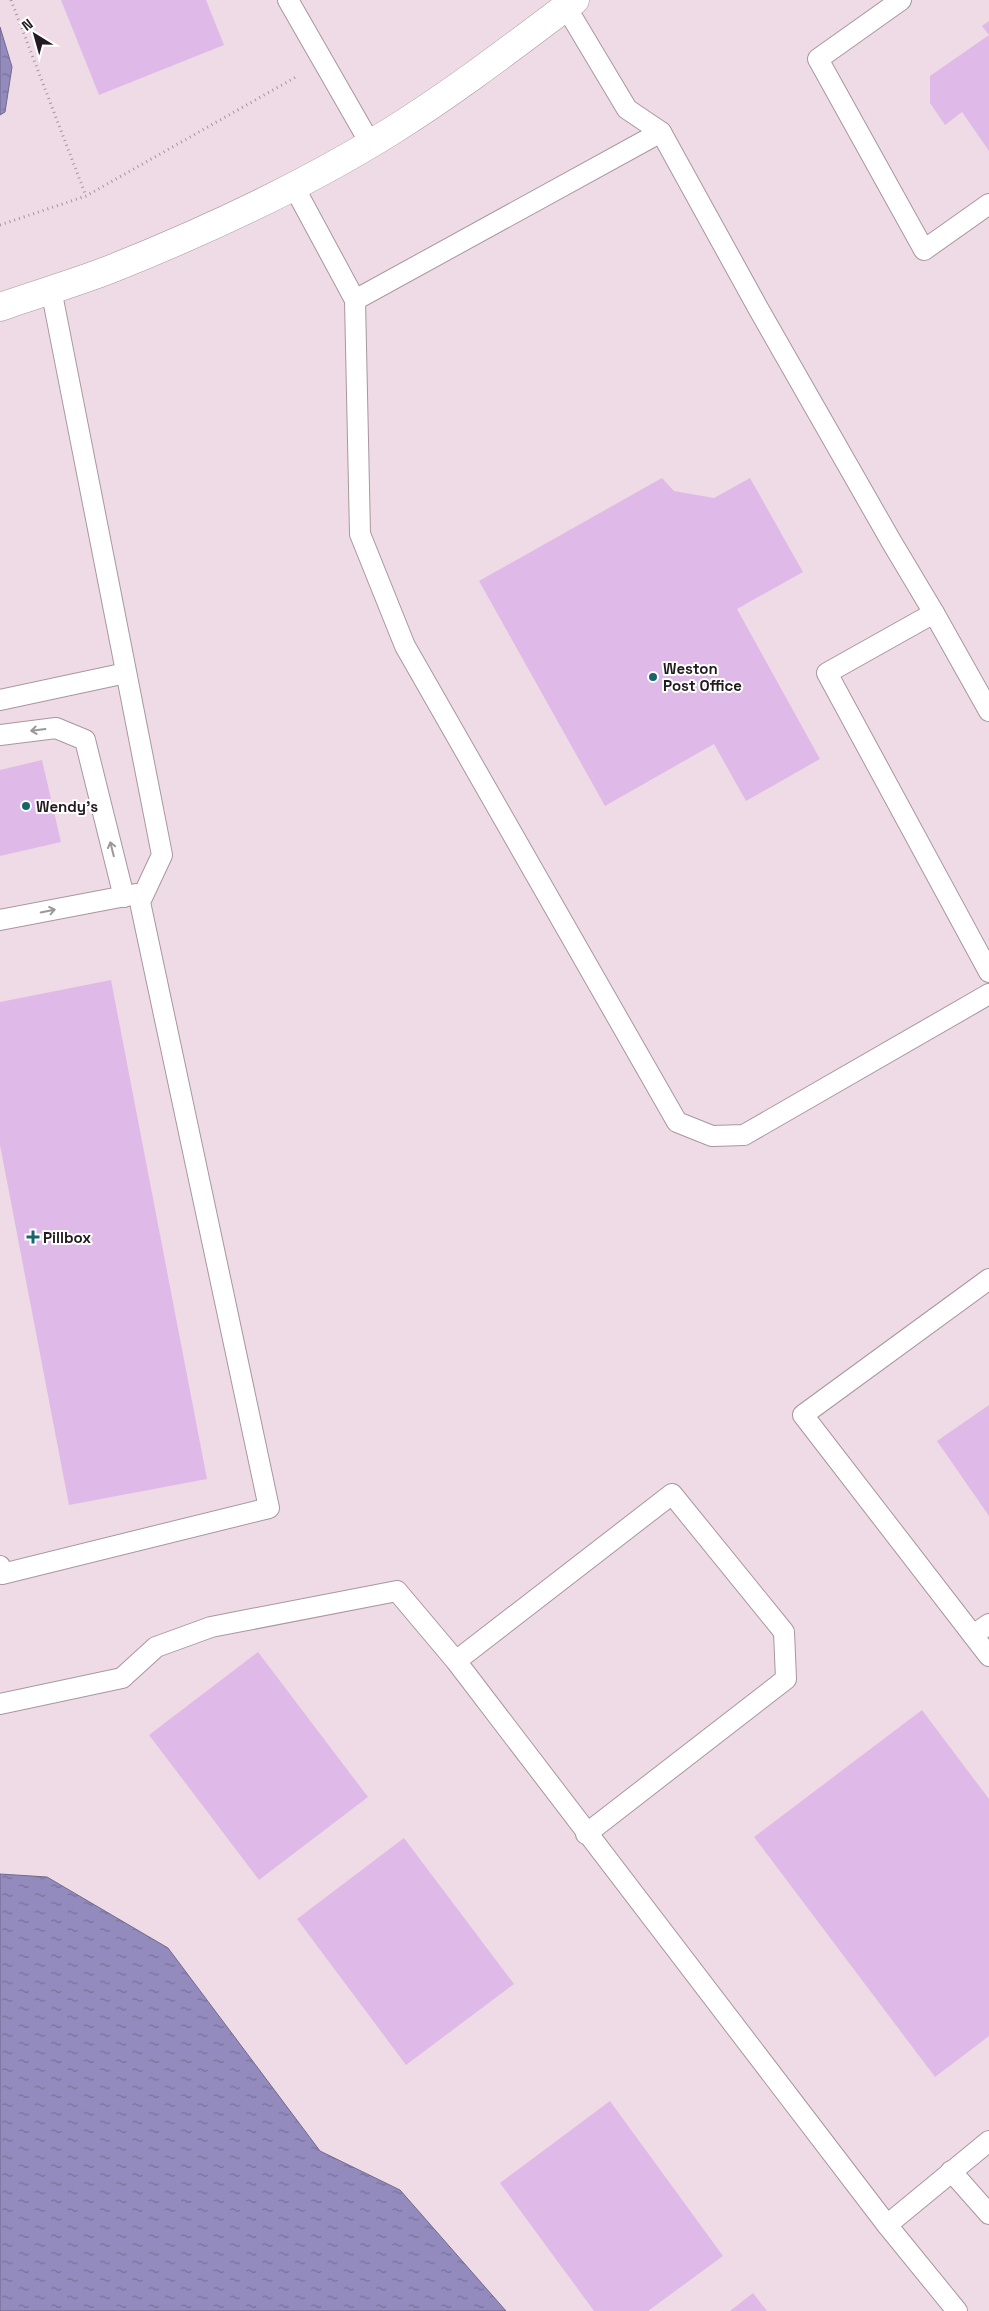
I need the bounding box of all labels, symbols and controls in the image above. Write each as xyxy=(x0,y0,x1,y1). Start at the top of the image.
north arrow xyxy=(10,10,60,60)
text: N xyxy=(18,15,36,35)
place label: Weston Post Office xyxy=(663,659,742,695)
marker: Weston Post Office xyxy=(647,671,659,683)
one-way arrow xyxy=(31,725,47,735)
place label: Wendy's xyxy=(36,797,98,816)
marker: Wendy's xyxy=(20,800,32,812)
one-way arrow xyxy=(107,842,117,858)
one-way arrow xyxy=(39,906,55,915)
place label: Pillbox xyxy=(43,1228,91,1247)
marker: Pillbox xyxy=(27,1231,39,1243)

